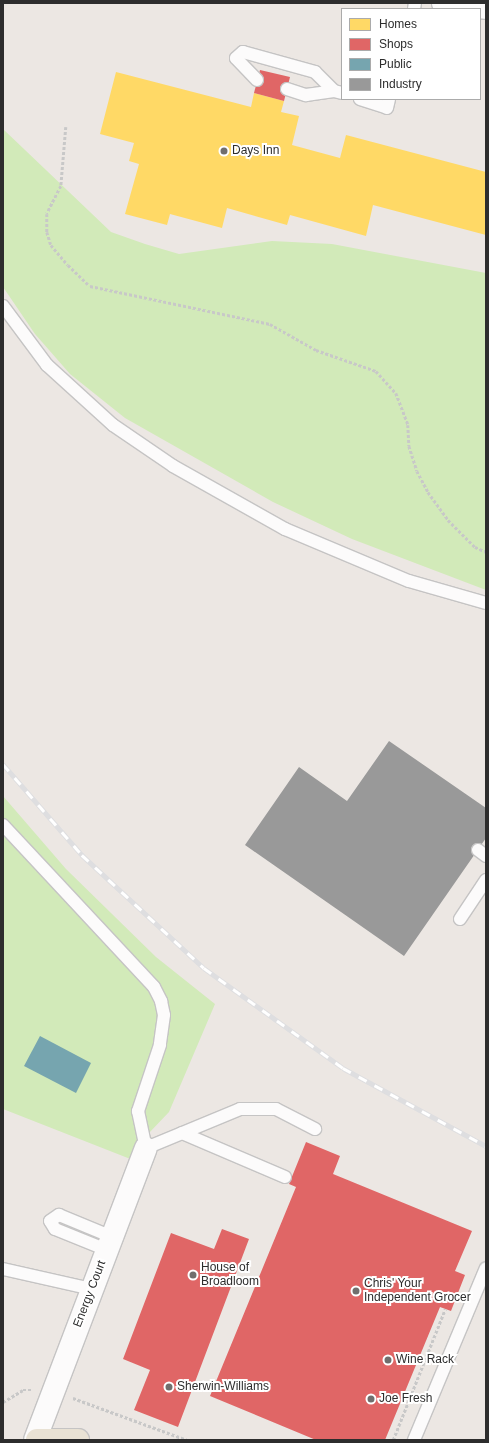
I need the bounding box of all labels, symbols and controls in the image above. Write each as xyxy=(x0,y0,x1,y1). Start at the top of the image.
legend xyxy=(341,8,481,100)
text: Homes xyxy=(379,17,417,31)
text: Shops xyxy=(379,37,413,51)
text: Public xyxy=(379,57,412,71)
text: Industry xyxy=(379,77,422,91)
place label: Days Inn xyxy=(232,144,279,158)
marker: Days Inn xyxy=(219,146,229,156)
street label: Energy Court xyxy=(71,1258,109,1330)
place label: House of Broadloom xyxy=(201,1261,259,1289)
marker: House of Broadloom xyxy=(188,1270,198,1280)
place label: Chris' Your Independent Grocer xyxy=(364,1277,471,1305)
marker: Chris' Your Independent Grocer xyxy=(351,1286,361,1296)
place label: Wine Rack xyxy=(396,1353,454,1367)
marker: Wine Rack xyxy=(383,1355,393,1365)
place label: Sherwin-Williams xyxy=(177,1380,269,1394)
marker: Sherwin-Williams xyxy=(164,1382,174,1392)
place label: Joe Fresh xyxy=(379,1392,432,1406)
marker: Joe Fresh xyxy=(366,1394,376,1404)

